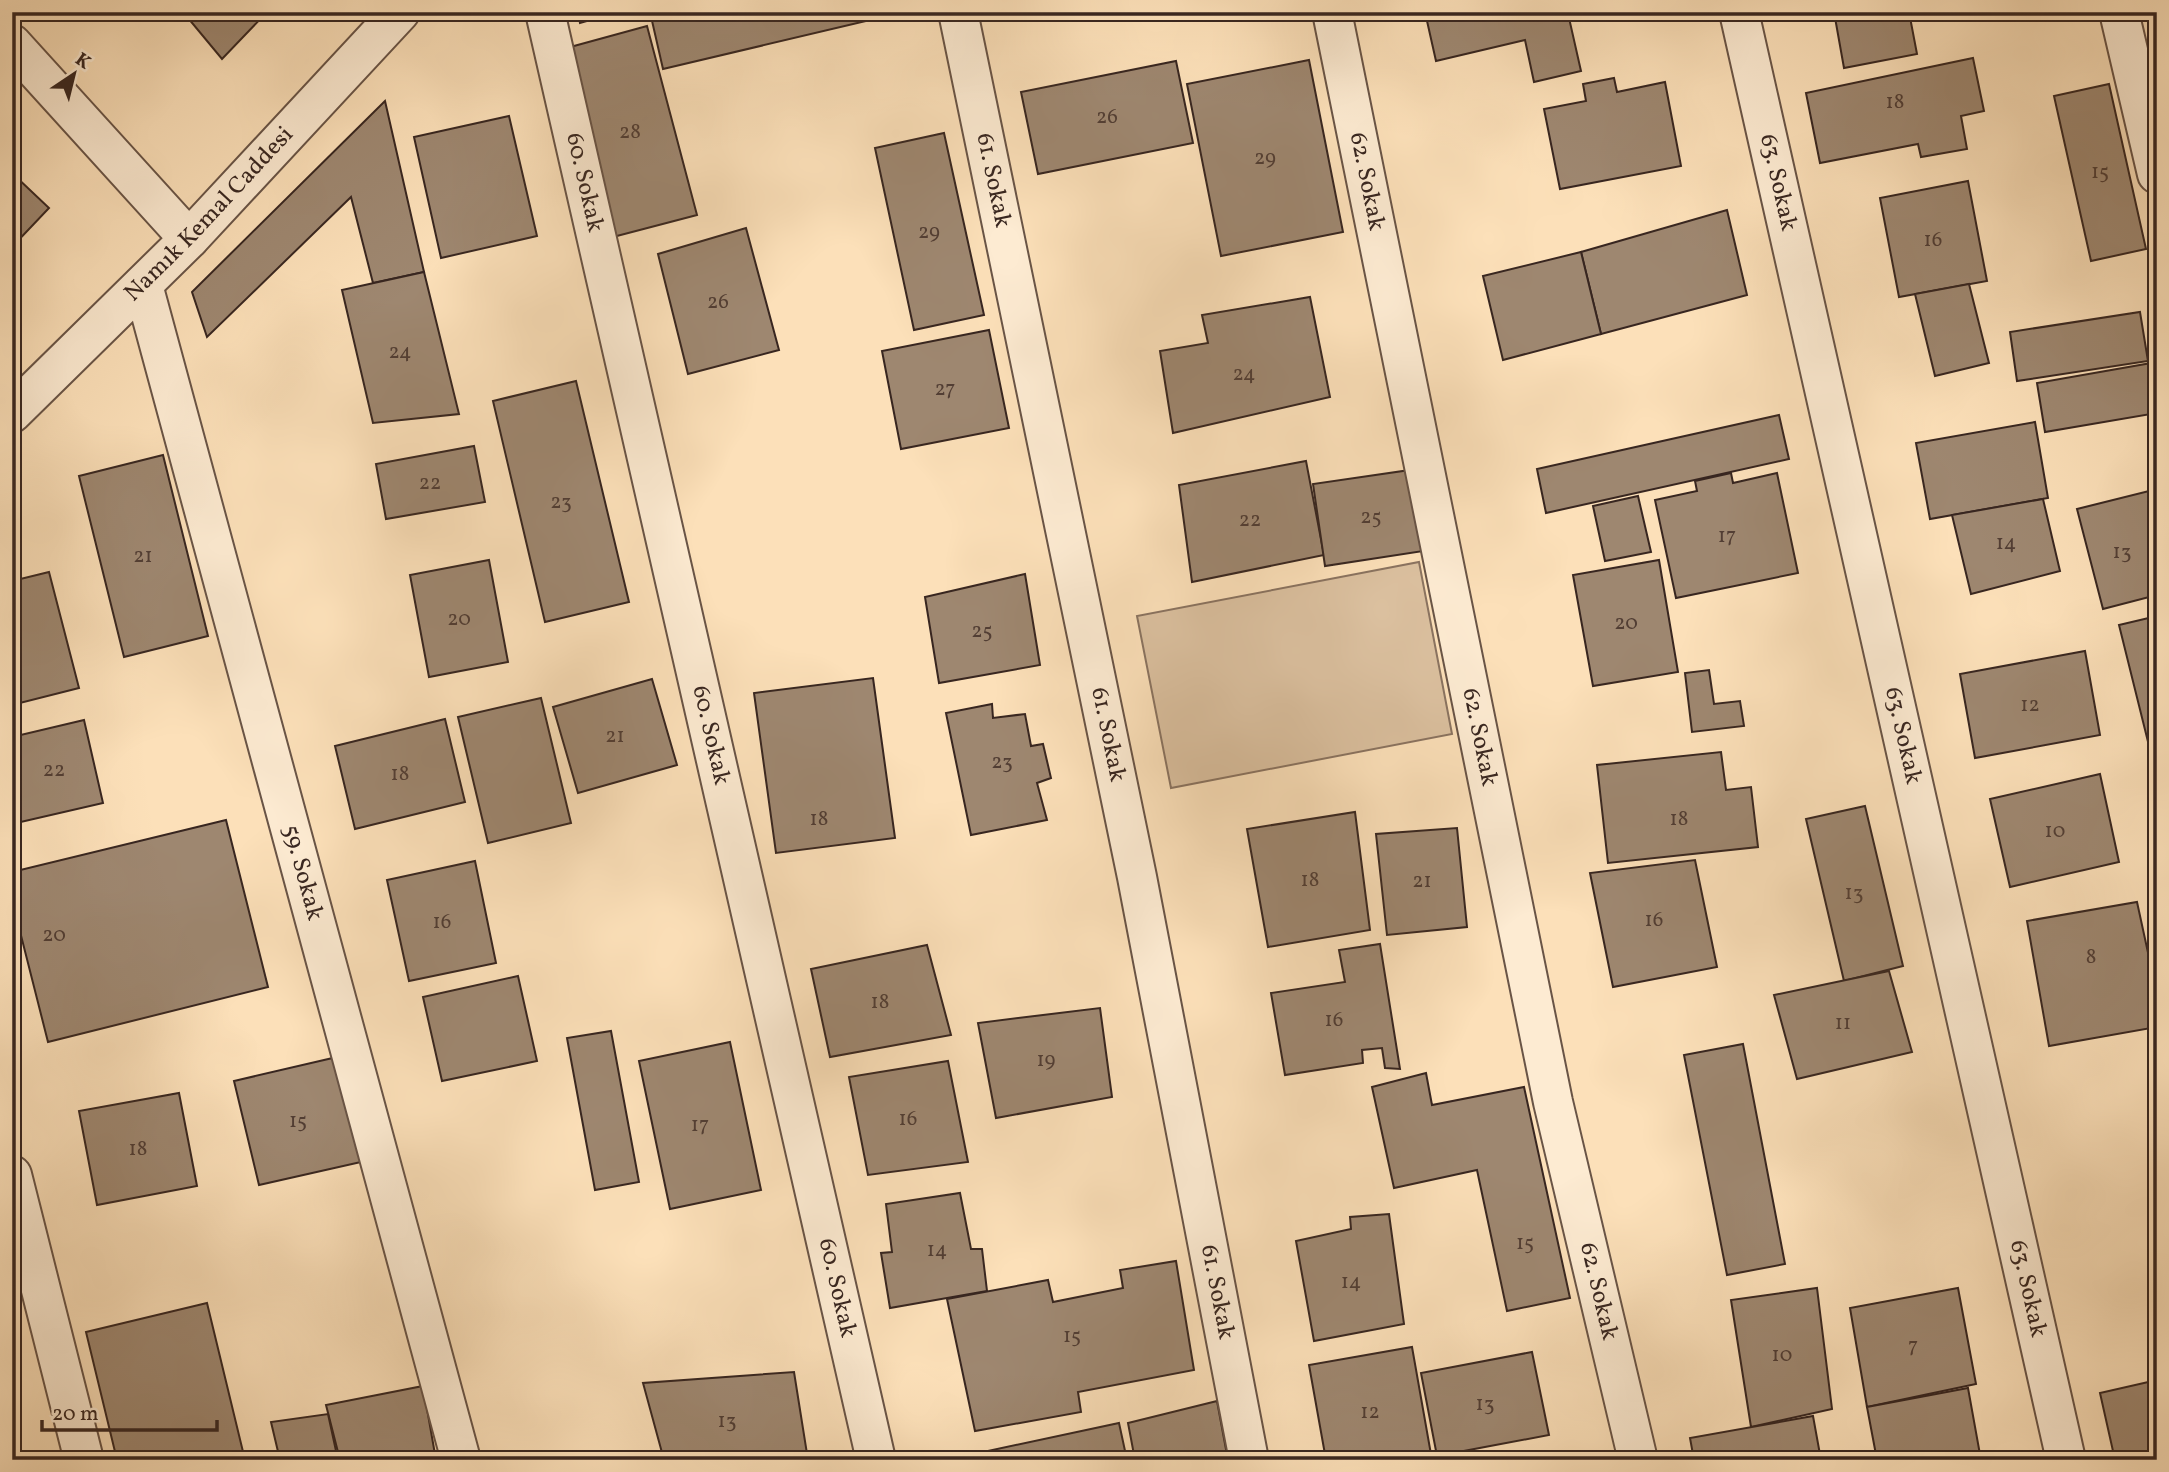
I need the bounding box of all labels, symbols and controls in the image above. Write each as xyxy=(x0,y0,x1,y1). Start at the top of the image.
north arrow xyxy=(38,38,108,108)
text: K xyxy=(70,47,96,76)
house number: 18 xyxy=(1886,88,1904,117)
house number: 26 xyxy=(1096,103,1118,132)
house number: 28 xyxy=(619,118,641,147)
street label: Namık Kemal Caddesi xyxy=(117,119,302,310)
street label: 62. Sokak xyxy=(1340,129,1393,234)
street label: 60. Sokak xyxy=(556,130,612,236)
street label: 61. Sokak xyxy=(966,130,1019,231)
street label: 63. Sokak xyxy=(1750,131,1805,235)
house number: 29 xyxy=(1254,144,1276,173)
house number: 15 xyxy=(2091,158,2109,187)
house number: 29 xyxy=(918,218,940,247)
house number: 16 xyxy=(1924,226,1942,255)
house number: 26 xyxy=(707,288,729,317)
house number: 24 xyxy=(388,338,412,367)
house number: 24 xyxy=(1232,360,1256,389)
house number: 27 xyxy=(935,375,955,404)
house number: 22 xyxy=(419,469,441,498)
house number: 23 xyxy=(550,488,572,517)
house number: 25 xyxy=(1360,503,1382,532)
house number: 22 xyxy=(1239,506,1261,535)
house number: 17 xyxy=(1718,522,1736,551)
house number: 14 xyxy=(1996,529,2016,558)
house number: 13 xyxy=(2113,538,2131,567)
house number: 21 xyxy=(133,542,153,571)
house number: 20 xyxy=(447,605,471,634)
house number: 20 xyxy=(1614,609,1638,638)
house number: 25 xyxy=(971,617,993,646)
street label: 60. Sokak xyxy=(683,682,738,788)
street label: 61. Sokak xyxy=(1081,684,1134,785)
street label: 63. Sokak xyxy=(1875,684,1930,788)
street label: 62. Sokak xyxy=(1453,685,1506,789)
house number: 12 xyxy=(2020,691,2040,720)
house number: 21 xyxy=(605,722,625,751)
house number: 23 xyxy=(991,748,1013,777)
house number: 22 xyxy=(43,756,65,785)
house number: 18 xyxy=(391,760,409,789)
house number: 18 xyxy=(810,805,828,834)
house number: 18 xyxy=(1670,805,1688,834)
house number: 10 xyxy=(2045,817,2065,846)
street label: 59. Sokak xyxy=(273,821,331,925)
house number: 18 xyxy=(1301,866,1319,895)
house number: 21 xyxy=(1412,867,1432,896)
house number: 13 xyxy=(1845,879,1863,908)
house number: 16 xyxy=(1645,906,1663,935)
house number: 16 xyxy=(433,908,451,937)
house number: 20 xyxy=(42,921,66,950)
house number: 8 xyxy=(2086,943,2096,972)
house number: 18 xyxy=(871,988,889,1017)
house number: 16 xyxy=(1325,1006,1343,1035)
house number: 11 xyxy=(1835,1009,1851,1038)
house number: 19 xyxy=(1036,1046,1056,1075)
house number: 16 xyxy=(899,1105,917,1134)
house number: 15 xyxy=(289,1107,307,1136)
house number: 17 xyxy=(691,1111,709,1140)
house number: 18 xyxy=(129,1135,147,1164)
house number: 15 xyxy=(1516,1229,1534,1258)
street label: 60. Sokak xyxy=(809,1235,865,1341)
house number: 14 xyxy=(927,1236,947,1265)
street label: 63. Sokak xyxy=(2000,1237,2055,1341)
street label: 62. Sokak xyxy=(1570,1239,1626,1344)
street label: 61. Sokak xyxy=(1191,1242,1242,1342)
house number: 14 xyxy=(1341,1268,1361,1297)
house number: 15 xyxy=(1063,1322,1081,1351)
house number: 7 xyxy=(1908,1332,1918,1361)
house number: 10 xyxy=(1772,1341,1792,1370)
scale bar xyxy=(42,1388,217,1432)
house number: 13 xyxy=(1476,1390,1494,1419)
house number: 12 xyxy=(1360,1398,1380,1427)
text: 20 m xyxy=(52,1400,98,1429)
house number: 13 xyxy=(718,1407,736,1436)

